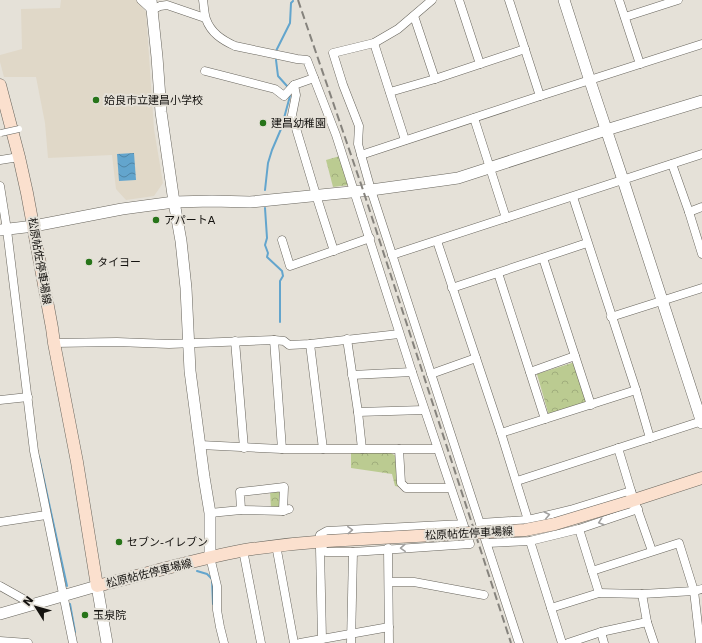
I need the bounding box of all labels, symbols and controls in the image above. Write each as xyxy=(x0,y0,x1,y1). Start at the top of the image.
place label: 姶良市立建昌小学校 xyxy=(104,94,203,107)
marker: 姶良市立建昌小学校 xyxy=(91,95,101,105)
place label: 建昌幼稚園 xyxy=(271,117,326,130)
marker: 建昌幼稚園 xyxy=(258,118,268,128)
place label: アパートA xyxy=(164,214,216,227)
marker: アパートA xyxy=(151,215,161,225)
street label: 松原帖佐停車場線 xyxy=(25,217,54,306)
place label: タイヨー xyxy=(97,256,141,269)
marker: タイヨー xyxy=(84,257,94,267)
one-way arrow xyxy=(543,512,550,520)
one-way arrow xyxy=(597,517,604,525)
one-way arrow xyxy=(347,525,353,534)
street label: 松原帖佐停車場線 xyxy=(425,525,513,542)
place label: セブン-イレブン xyxy=(127,536,208,549)
marker: セブン-イレブン xyxy=(114,537,124,547)
one-way arrow xyxy=(400,543,406,552)
street label: 松原帖佐停車場線 xyxy=(105,557,193,590)
north arrow xyxy=(16,587,56,627)
text: N xyxy=(20,594,36,609)
place label: 玉泉院 xyxy=(93,609,126,622)
marker: 玉泉院 xyxy=(80,610,90,620)

